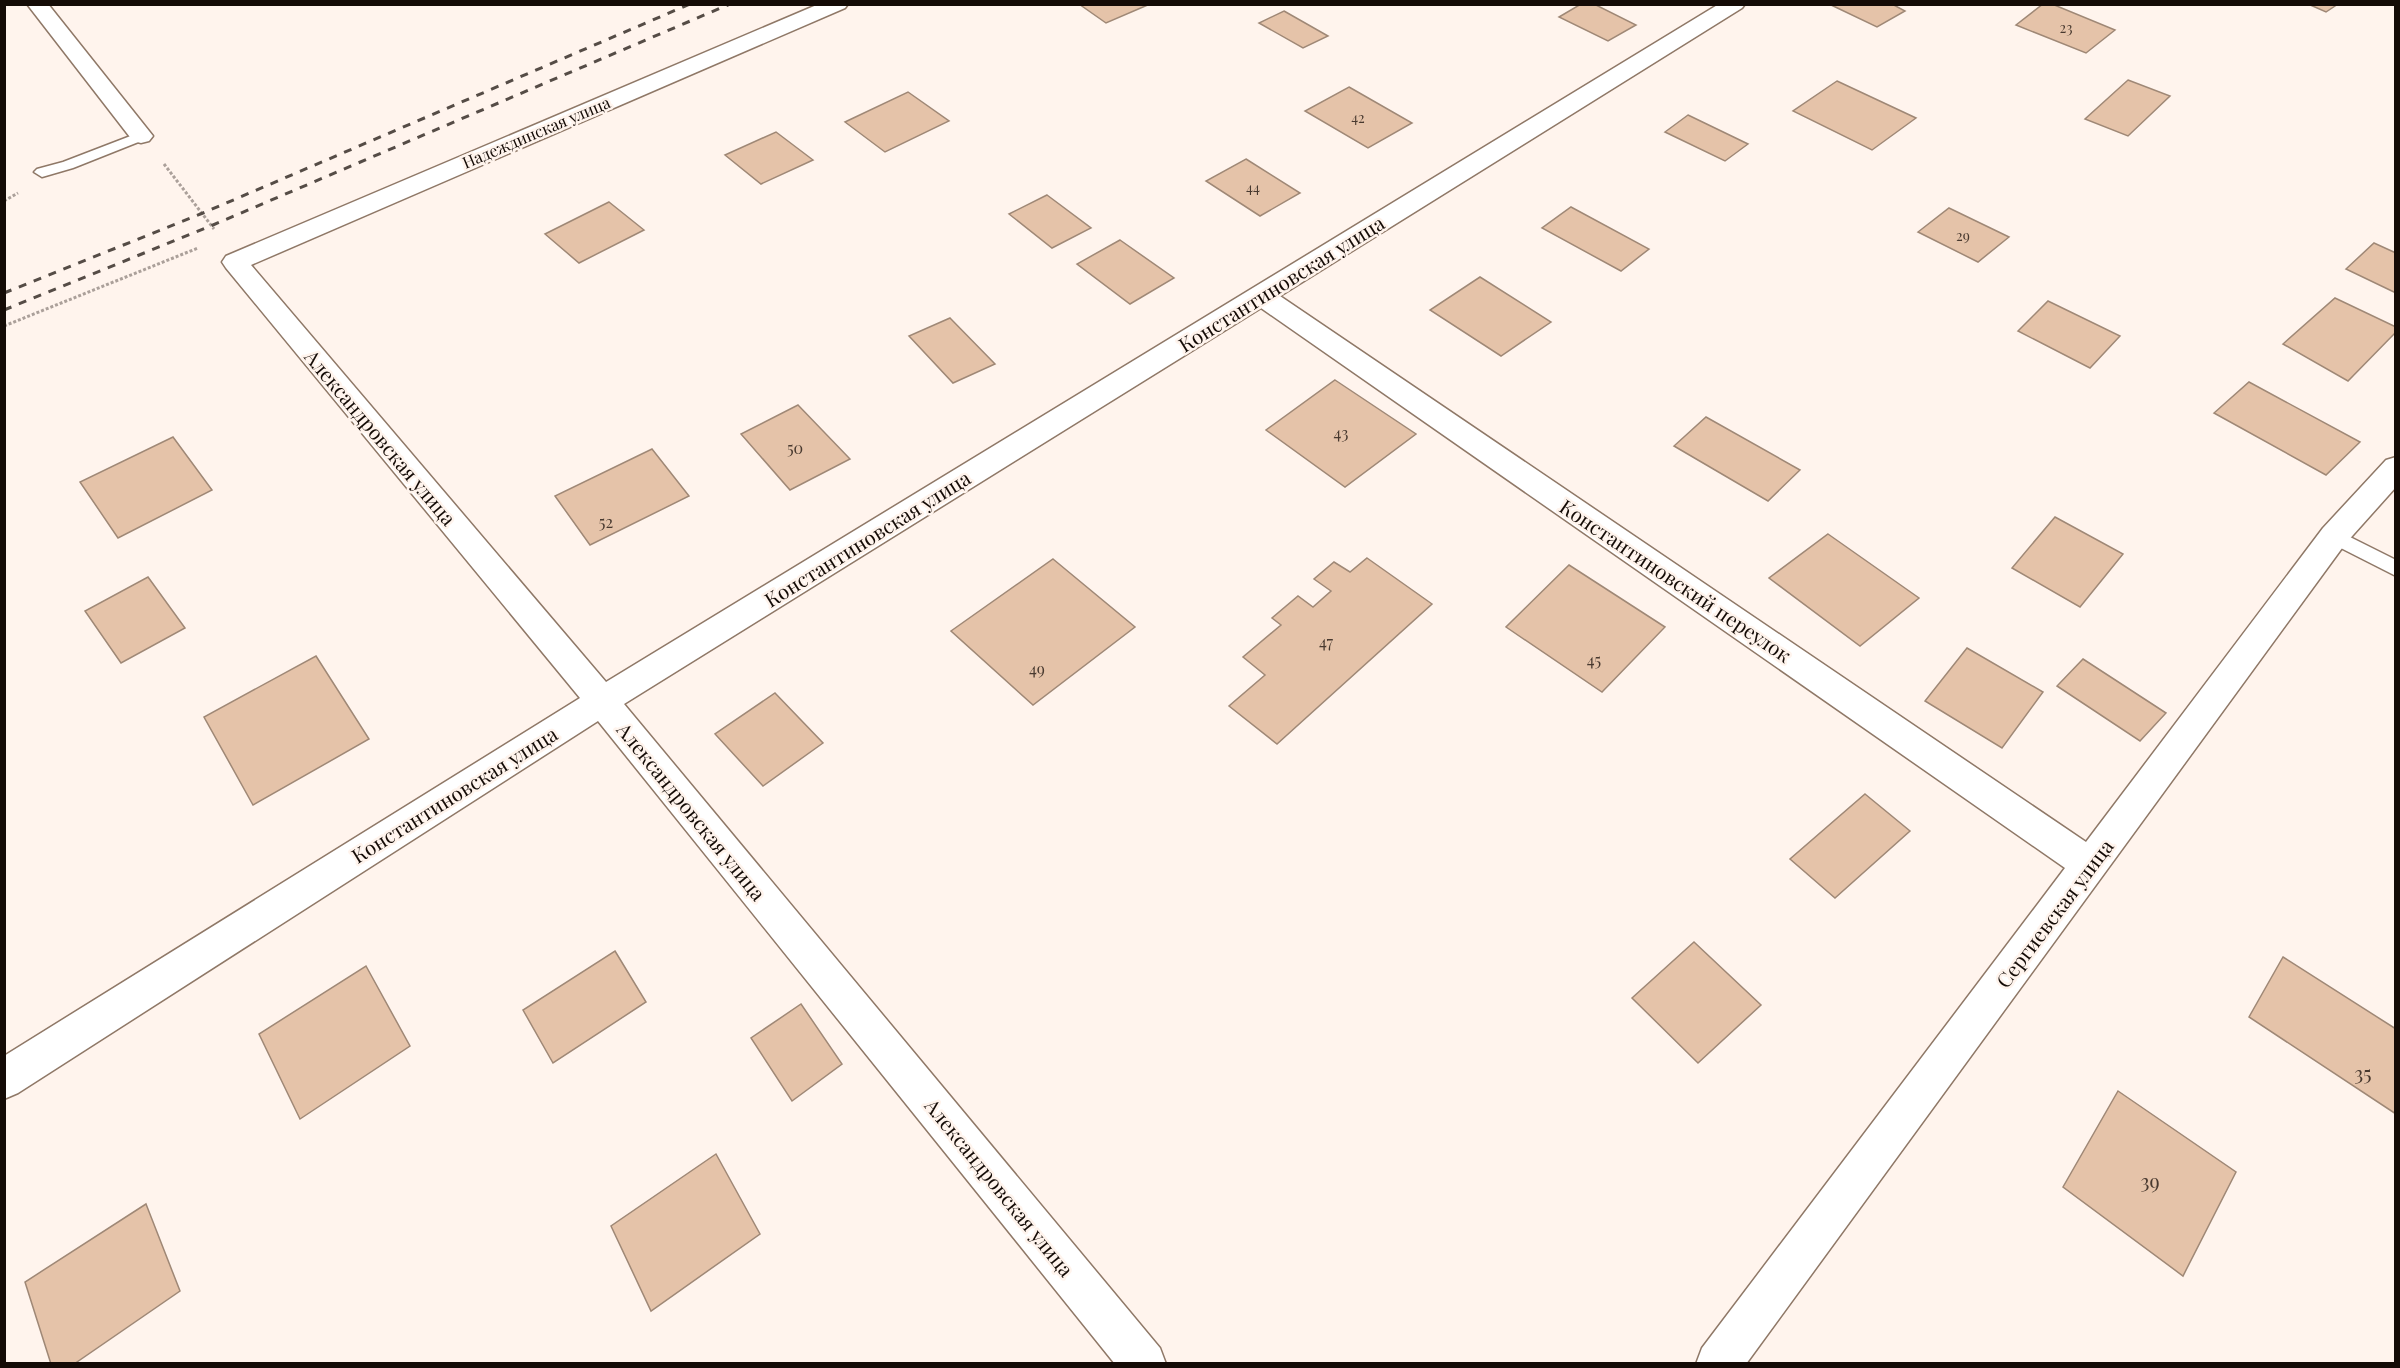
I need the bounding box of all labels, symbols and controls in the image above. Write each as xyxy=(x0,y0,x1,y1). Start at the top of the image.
house number: 23 xyxy=(2059,18,2073,37)
street label: Надеждинская улица xyxy=(459,91,613,173)
house number: 42 xyxy=(1351,108,1365,127)
house number: 44 xyxy=(1246,178,1260,197)
street label: Константиновская улица xyxy=(1173,208,1389,358)
house number: 29 xyxy=(1956,226,1970,245)
street label: Александровская улица xyxy=(299,343,463,531)
house number: 43 xyxy=(1334,422,1348,443)
house number: 50 xyxy=(787,437,803,458)
street label: Константиновская улица xyxy=(759,463,975,613)
street label: Константиновский переулок xyxy=(1555,492,1798,668)
house number: 52 xyxy=(599,511,613,532)
house number: 47 xyxy=(1319,631,1334,652)
house number: 45 xyxy=(1587,649,1601,670)
house number: 49 xyxy=(1029,658,1045,679)
street label: Александровская улица xyxy=(611,716,772,906)
street label: Константиновская улица xyxy=(346,719,562,869)
street label: Сергиевская улица xyxy=(1989,833,2119,993)
house number: 35 xyxy=(2354,1059,2372,1086)
street label: Александровская улица xyxy=(919,1092,1080,1282)
house number: 39 xyxy=(2140,1167,2160,1194)

